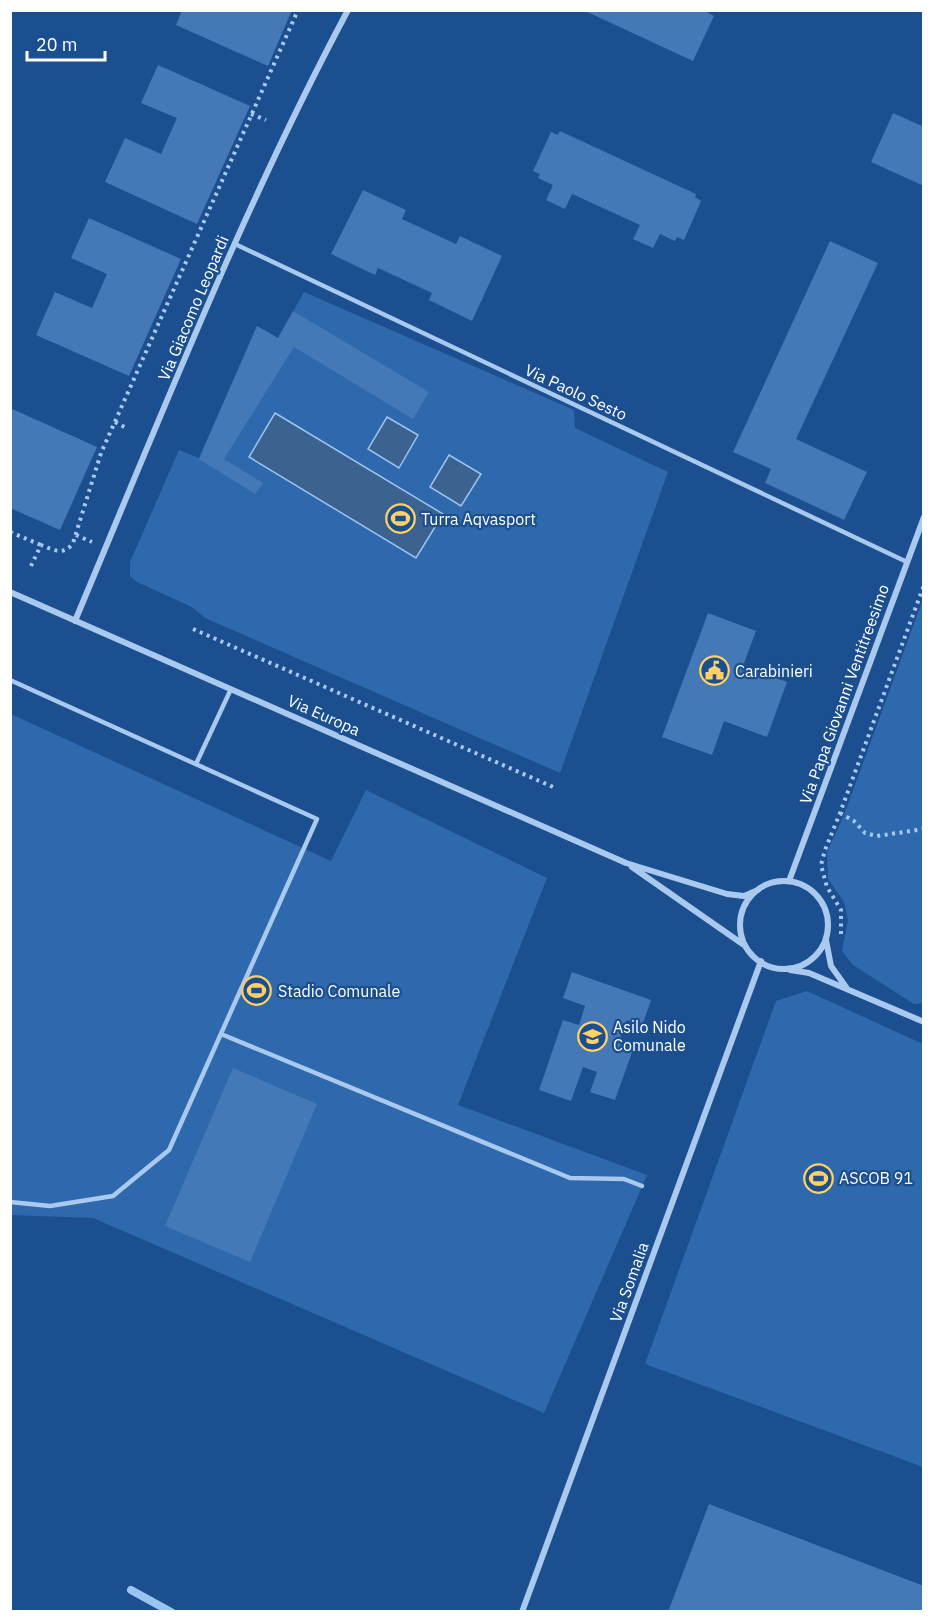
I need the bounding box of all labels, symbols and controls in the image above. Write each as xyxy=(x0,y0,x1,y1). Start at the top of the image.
scale bar xyxy=(27,24,105,62)
text: 20 m xyxy=(36,33,78,56)
street label: Via Giacomo Leopardi xyxy=(153,232,233,384)
street label: Via Paolo Sesto xyxy=(522,360,630,424)
sports icon: Turra Aqvasport xyxy=(384,503,416,535)
place label: Turra Aqvasport xyxy=(421,509,536,529)
street label: Via Papa Giovanni Ventitreesimo xyxy=(795,581,893,807)
public building icon: Carabinieri xyxy=(698,655,730,687)
place label: Carabinieri xyxy=(735,661,813,681)
street label: Via Europa xyxy=(285,690,364,740)
sports icon: Stadio Comunale xyxy=(241,975,273,1007)
place label: Stadio Comunale xyxy=(278,981,400,1001)
place label: Asilo Nido Comunale xyxy=(613,1017,686,1055)
school or university icon: Asilo Nido Comunale xyxy=(576,1020,608,1052)
sports icon: ASCOB 91 xyxy=(802,1162,834,1194)
place label: ASCOB 91 xyxy=(839,1168,913,1188)
street label: Via Somalia xyxy=(605,1239,653,1325)

